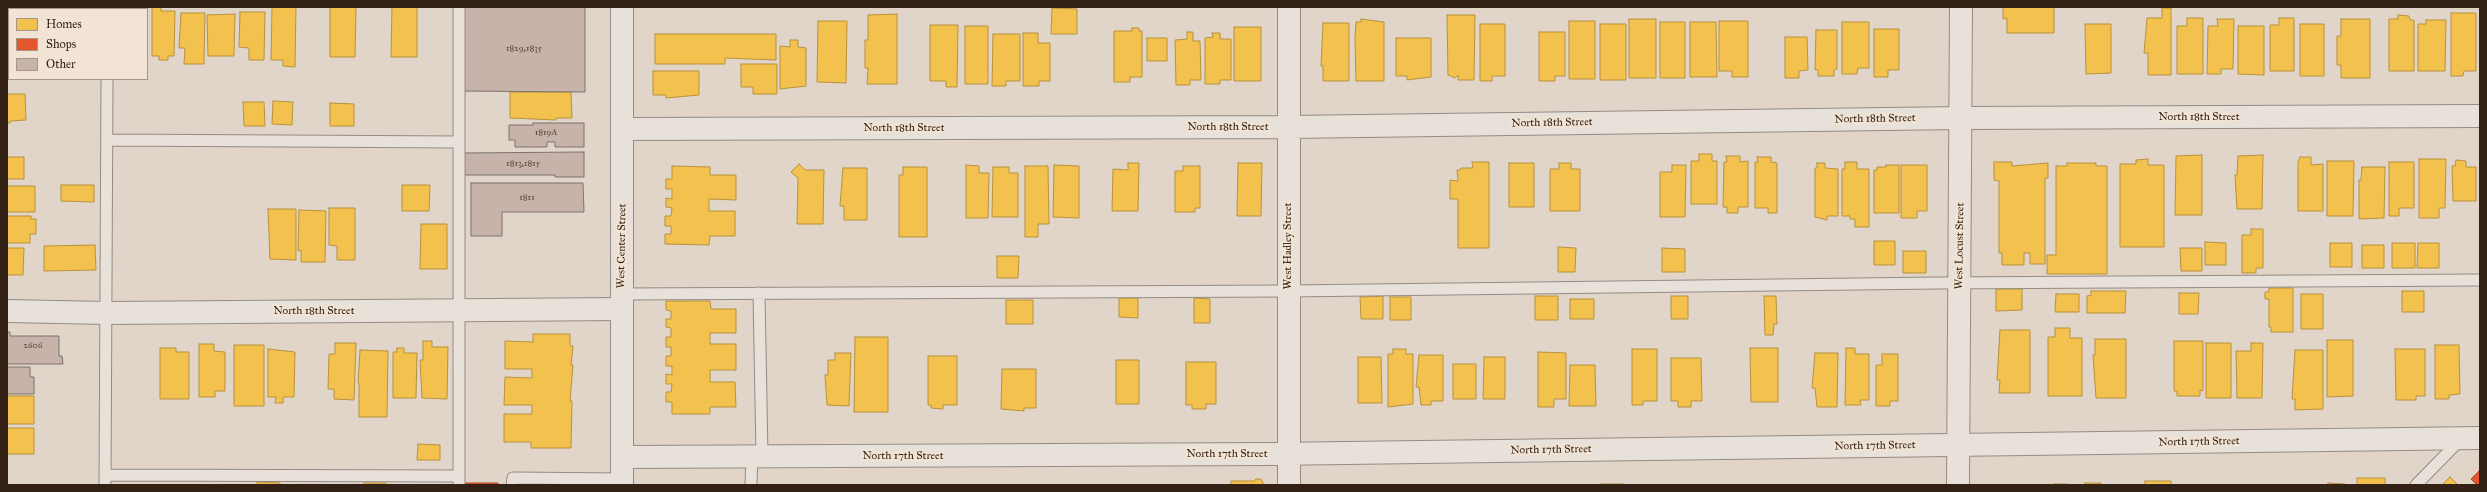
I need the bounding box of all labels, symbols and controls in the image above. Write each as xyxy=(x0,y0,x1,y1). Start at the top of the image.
legend xyxy=(8,8,148,80)
text: Homes xyxy=(46,17,82,31)
text: Shops xyxy=(46,37,76,51)
house number: 1829,1835 xyxy=(506,44,542,54)
text: Other xyxy=(46,57,76,71)
street label: North 18th Street xyxy=(2158,110,2240,124)
street label: North 18th Street xyxy=(1834,112,1916,126)
street label: North 18th Street xyxy=(1511,116,1593,130)
street label: North 18th Street xyxy=(1187,120,1269,134)
street label: North 18th Street xyxy=(863,121,945,135)
house number: 1819A xyxy=(535,128,557,138)
house number: 1813,1815 xyxy=(506,159,540,169)
house number: 1811 xyxy=(519,193,535,203)
street label: West Center Street xyxy=(615,203,629,289)
street label: West Hadley Street xyxy=(1281,203,1295,289)
street label: West Locust Street xyxy=(1953,203,1967,289)
street label: North 18th Street xyxy=(273,304,355,318)
house number: 2606 xyxy=(24,341,42,351)
street label: North 17th Street xyxy=(2158,435,2240,449)
street label: North 17th Street xyxy=(1834,439,1916,453)
street label: North 17th Street xyxy=(1510,443,1592,457)
street label: North 17th Street xyxy=(1186,447,1268,461)
street label: North 17th Street xyxy=(862,449,944,463)

